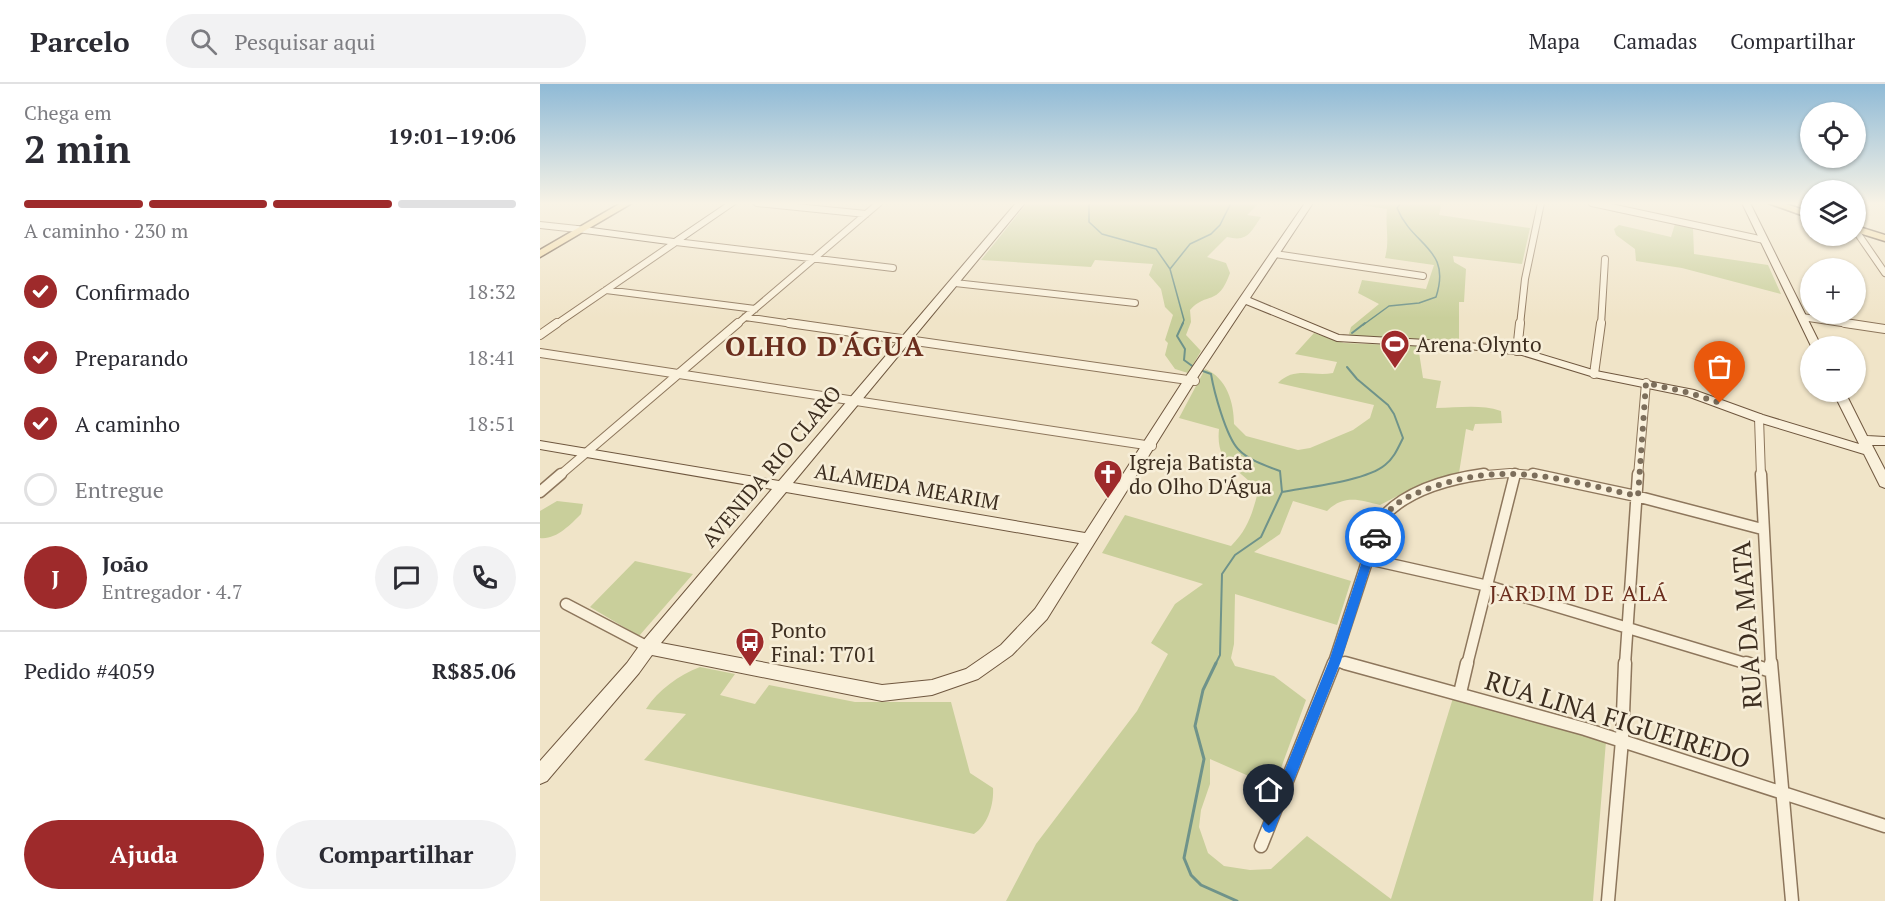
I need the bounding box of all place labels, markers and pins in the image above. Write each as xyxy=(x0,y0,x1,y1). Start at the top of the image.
sports icon: Arena Olynto xyxy=(1379,328,1411,370)
place label: Arena Olynto xyxy=(1416,330,1542,358)
pin xyxy=(1694,341,1745,403)
place label: Igreja Batista do Olho D'Água xyxy=(1129,448,1272,500)
church icon: Igreja Batista do Olho D'Água xyxy=(1092,458,1124,500)
place label: Ponto Final: T701 xyxy=(771,616,877,668)
bus stop icon: Ponto Final: T701 xyxy=(734,626,766,668)
pin xyxy=(1243,764,1294,826)

